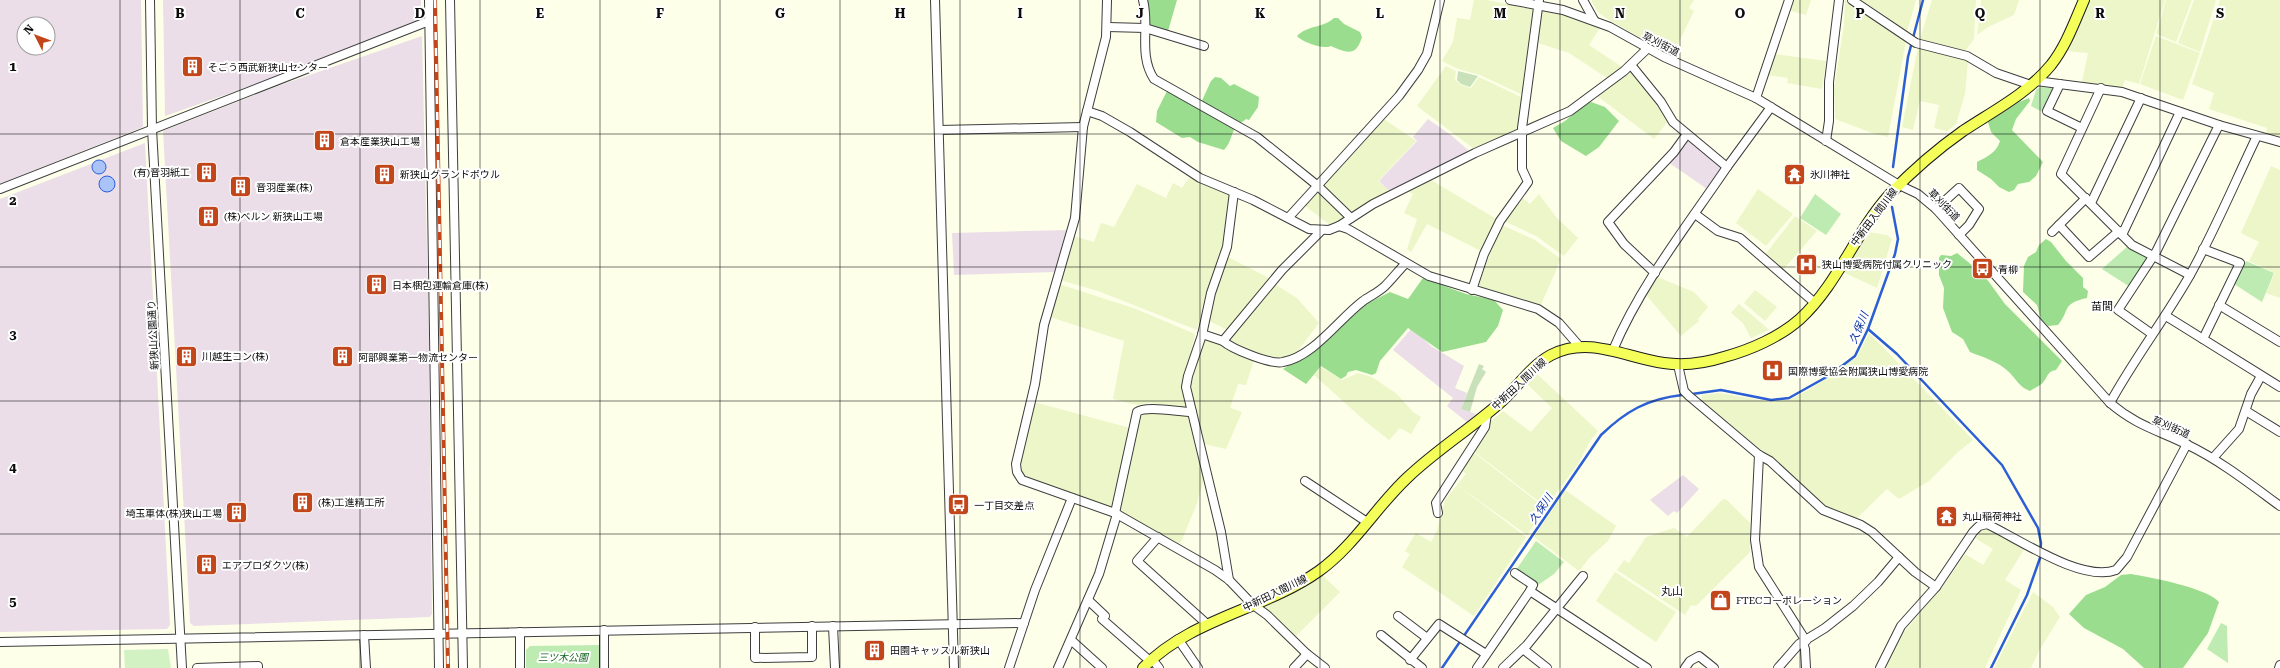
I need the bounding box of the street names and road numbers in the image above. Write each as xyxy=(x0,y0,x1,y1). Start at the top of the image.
street label: 草刈街道 xyxy=(1641,30,1681,58)
street label: 中新田入間川線 xyxy=(1849,186,1899,248)
street label: 草刈街道 xyxy=(1926,187,1962,223)
street label: 新狭山公園通り xyxy=(146,300,160,370)
street label: 中新田入間川線 xyxy=(1490,356,1548,412)
street label: 草刈街道 xyxy=(2150,414,2192,440)
street label: 中新田入間川線 xyxy=(1241,573,1309,613)

